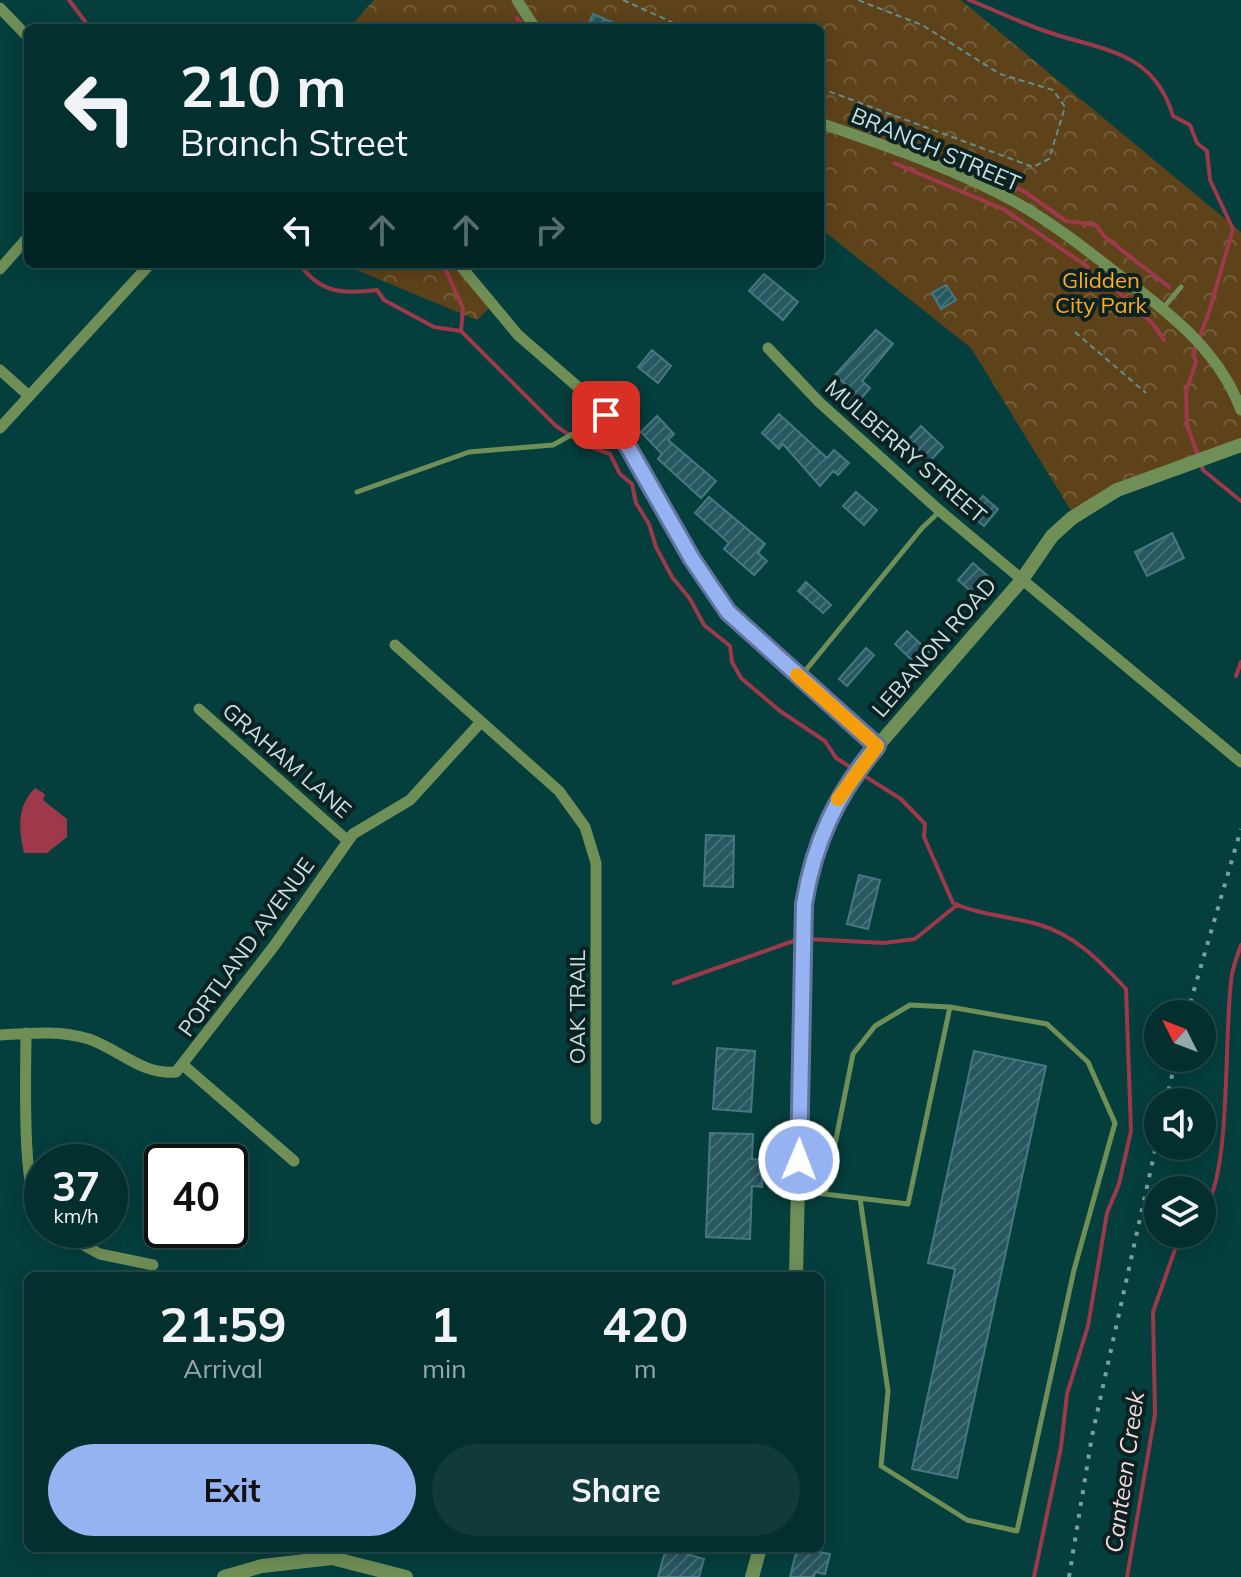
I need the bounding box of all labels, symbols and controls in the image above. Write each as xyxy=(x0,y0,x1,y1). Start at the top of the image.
text: 210 m xyxy=(180,51,347,121)
icon: left xyxy=(48,56,152,160)
street label: BRANCH STREET xyxy=(847,101,1025,197)
text: Branch Street xyxy=(180,120,408,165)
icon: left xyxy=(276,208,320,252)
icon: ahead xyxy=(360,208,404,252)
icon: ahead xyxy=(444,208,488,252)
icon: right xyxy=(528,208,572,252)
park label: Glidden City Park xyxy=(1055,266,1148,319)
street label: MULBERRY STREET xyxy=(819,373,993,529)
pin xyxy=(572,381,640,449)
icon: arrive xyxy=(584,393,628,437)
street label: LEBANON ROAD xyxy=(866,571,1002,723)
street label: GRAHAM LANE xyxy=(217,696,357,824)
street label: PORTLAND AVENUE xyxy=(172,852,320,1042)
street label: OAK TRAIL xyxy=(563,950,591,1064)
north arrow xyxy=(1144,1000,1216,1072)
map controls xyxy=(1144,1000,1216,1248)
button: sound xyxy=(1144,1088,1216,1160)
position arrow xyxy=(757,1118,841,1202)
speed limit sign: 40 xyxy=(144,1144,248,1248)
text: 37 xyxy=(52,1161,100,1211)
button: layers xyxy=(1144,1176,1216,1248)
text: km/h xyxy=(53,1203,99,1228)
text: 21:59 xyxy=(160,1294,287,1354)
text: 1 xyxy=(430,1294,459,1354)
text: 420 xyxy=(602,1294,688,1354)
text: Arrival xyxy=(183,1352,263,1385)
text: min xyxy=(422,1352,466,1385)
text: m xyxy=(634,1352,657,1385)
water label: Canteen Creek xyxy=(1098,1389,1150,1555)
button: Exit xyxy=(48,1444,416,1536)
button: Share xyxy=(432,1444,800,1536)

